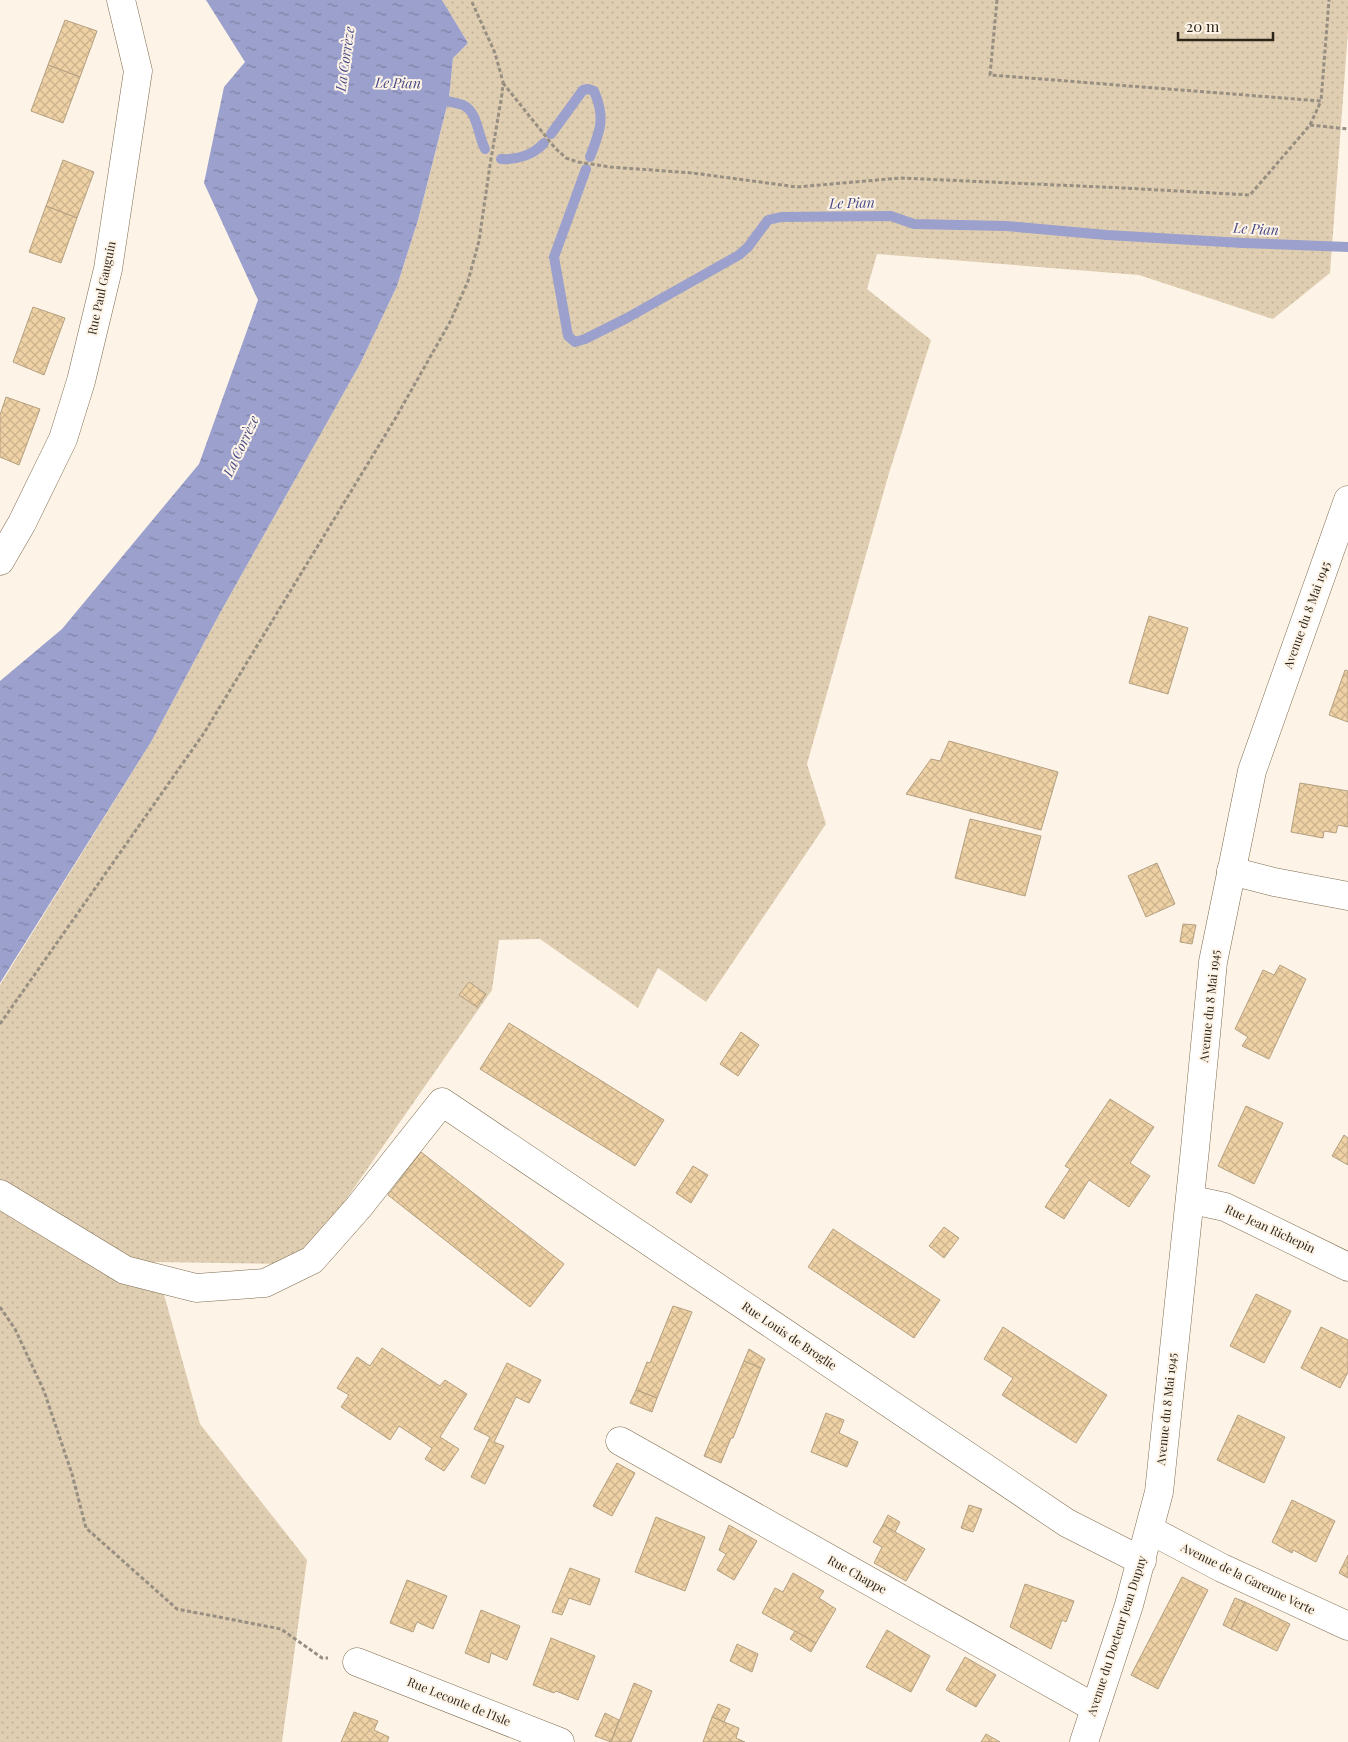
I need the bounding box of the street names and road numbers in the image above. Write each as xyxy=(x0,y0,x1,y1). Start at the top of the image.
street label: Rue Paul Gauguin xyxy=(83,239,119,336)
street label: Avenue du 8 Mai 1945 xyxy=(1279,559,1333,671)
street label: Avenue du 8 Mai 1945 xyxy=(1195,949,1223,1064)
street label: Rue Jean Richepin xyxy=(1223,1200,1318,1256)
street label: Rue Louis de Broglie xyxy=(739,1298,840,1373)
street label: Avenue du 8 Mai 1945 xyxy=(1152,1352,1180,1467)
street label: Avenue de la Garenne Verte xyxy=(1178,1538,1318,1618)
street label: Rue Chappe xyxy=(825,1551,890,1597)
street label: Avenue du Docteur Jean Dupuy xyxy=(1082,1554,1150,1719)
street label: Rue Leconte de l'Isle xyxy=(405,1673,513,1729)

